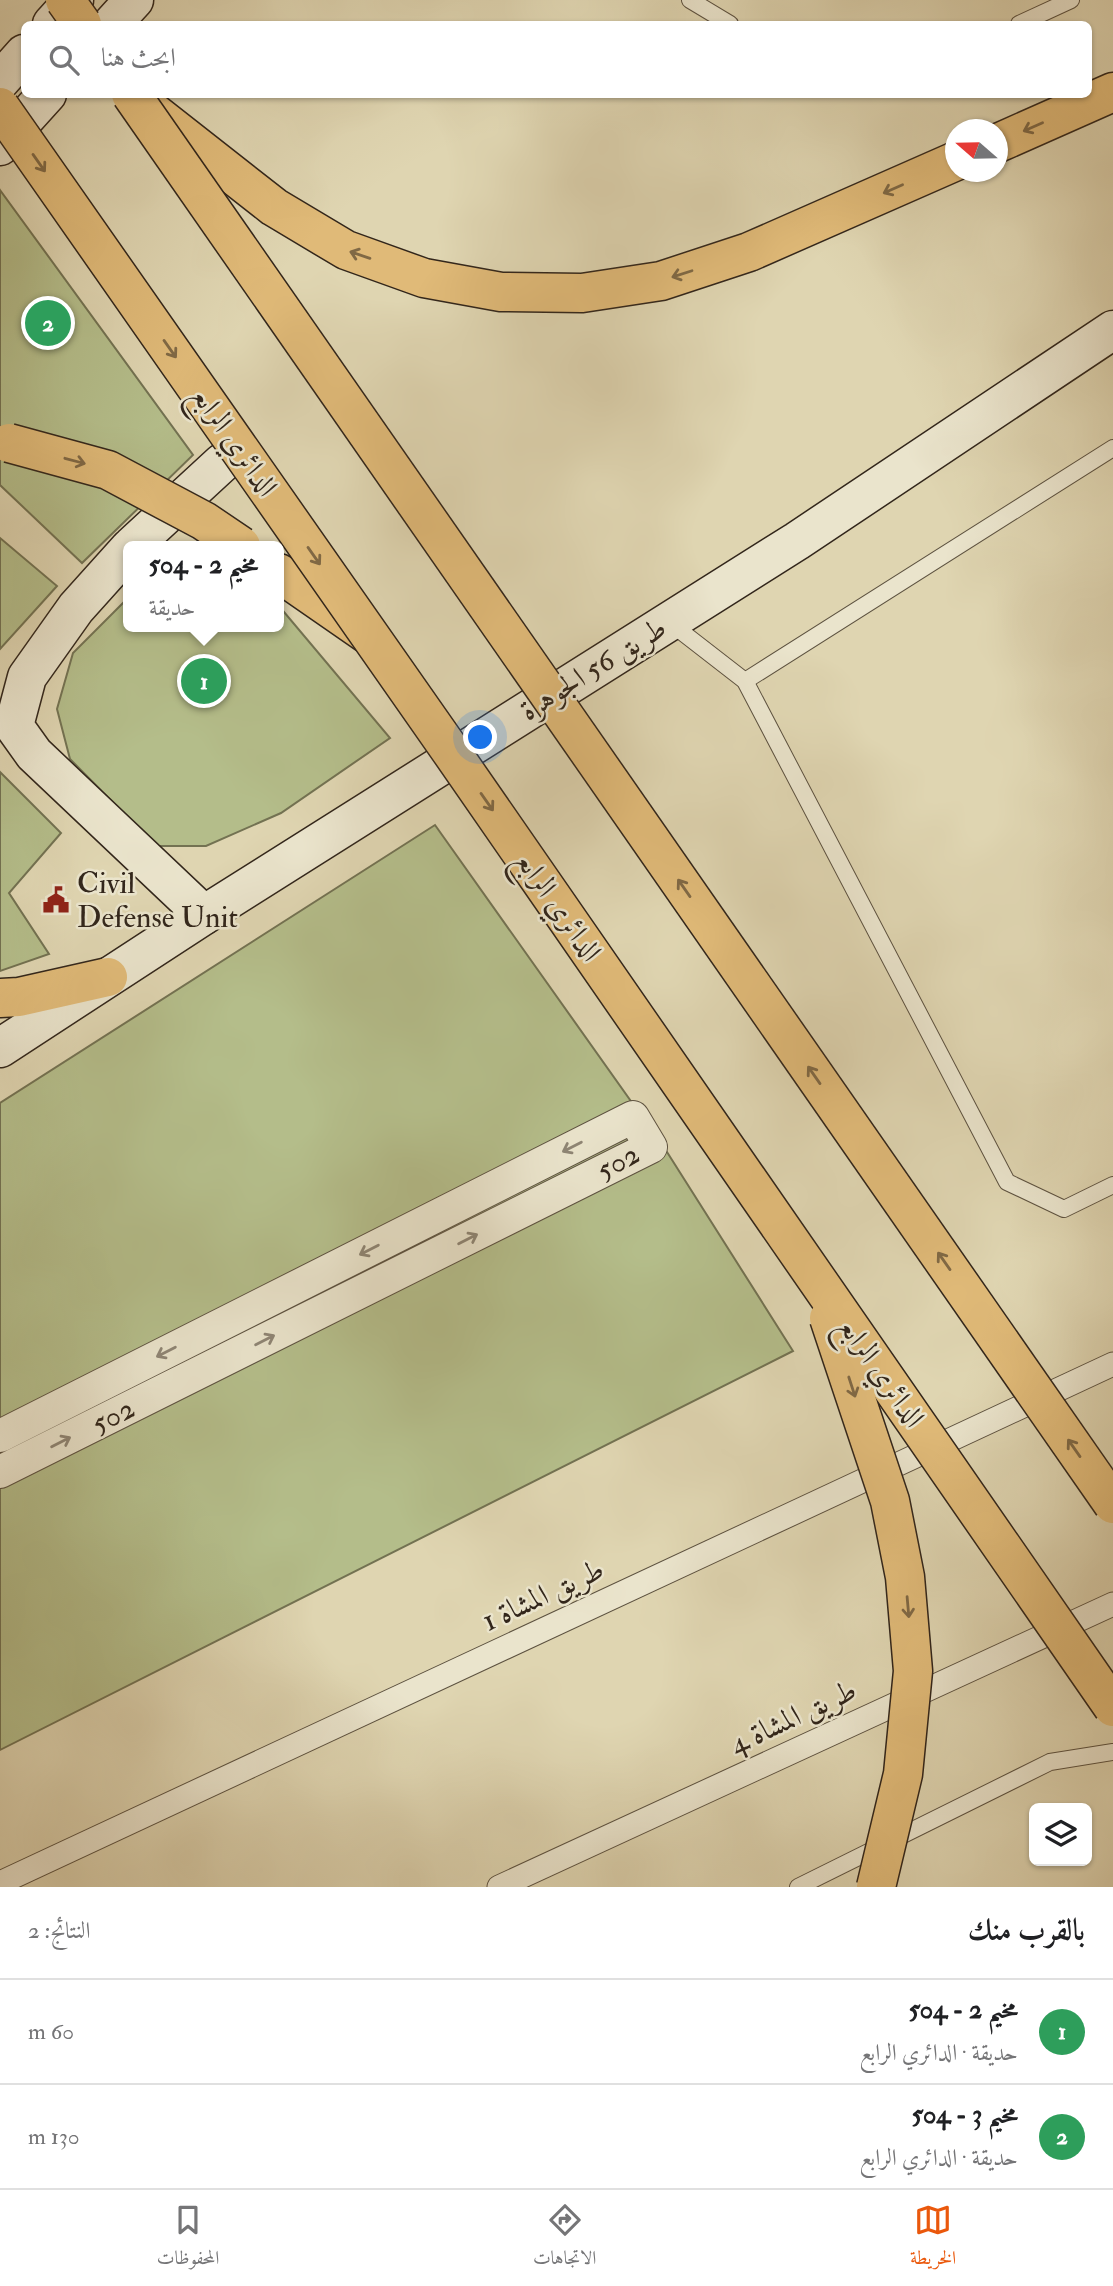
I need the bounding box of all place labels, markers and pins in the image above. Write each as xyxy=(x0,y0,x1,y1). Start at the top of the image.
pin: 2 xyxy=(25,297,71,349)
pin: 1 xyxy=(181,655,227,707)
place label: Civil Defense Unit xyxy=(77,865,238,936)
public building icon: Civil Defense Unit xyxy=(41,885,71,915)

